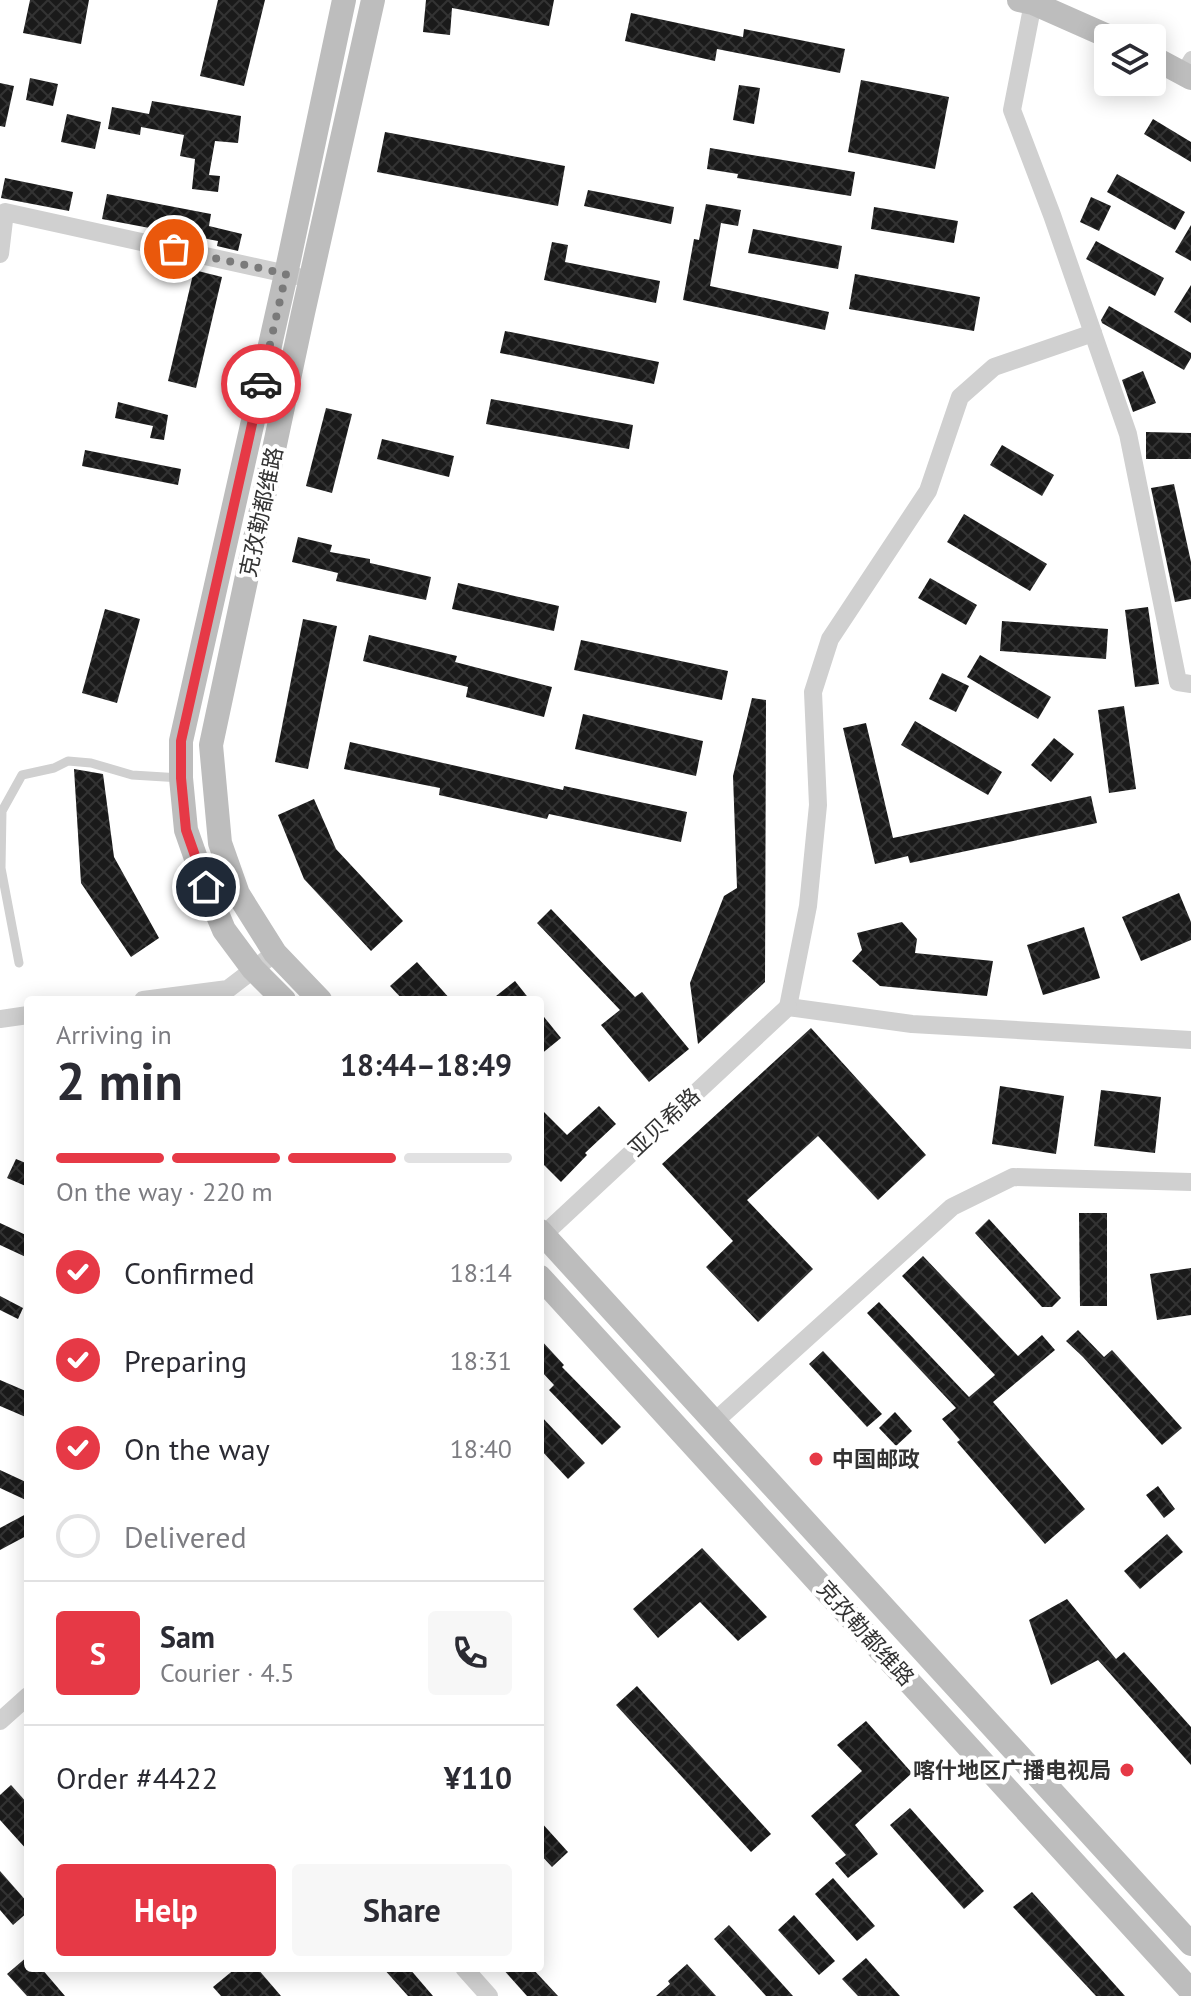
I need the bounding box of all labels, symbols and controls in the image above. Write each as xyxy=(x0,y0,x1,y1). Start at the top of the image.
map controls xyxy=(1094,24,1166,96)
button: layers xyxy=(1094,24,1166,96)
pin xyxy=(140,215,208,283)
icon: bag xyxy=(152,227,196,271)
courier xyxy=(221,344,301,424)
icon: car xyxy=(239,362,283,406)
street label: 克孜勒都维路 xyxy=(234,445,288,579)
pin xyxy=(172,853,240,921)
icon: home xyxy=(184,865,228,909)
text: Arriving in xyxy=(56,1018,172,1051)
text: 18:44–18:49 xyxy=(340,1045,512,1084)
text: 2 min xyxy=(56,1047,183,1114)
street label: 亚贝希路 xyxy=(622,1082,706,1162)
text: On the way · 220 m xyxy=(56,1175,273,1208)
icon: check xyxy=(56,1250,100,1294)
text: Confirmed xyxy=(124,1253,255,1292)
text: 18:14 xyxy=(450,1256,512,1289)
icon: check xyxy=(56,1338,100,1382)
text: Preparing xyxy=(124,1341,247,1380)
text: 18:31 xyxy=(450,1344,512,1377)
icon: check xyxy=(56,1426,100,1470)
text: On the way xyxy=(124,1429,270,1468)
text: 18:40 xyxy=(450,1432,512,1465)
place label: 中国邮政 xyxy=(832,1445,920,1473)
marker: 中国邮政 xyxy=(807,1450,825,1468)
text: Delivered xyxy=(124,1517,247,1556)
street label: 克孜勒都维路 xyxy=(811,1575,921,1691)
button: phone xyxy=(428,1611,512,1695)
text: Sam xyxy=(160,1617,215,1656)
text: S xyxy=(90,1634,106,1673)
text: Courier · 4.5 xyxy=(160,1656,294,1689)
place label: 喀什地区广播电视局 xyxy=(913,1756,1111,1784)
text: Order #4422 xyxy=(56,1758,218,1797)
text: ¥110 xyxy=(444,1758,512,1797)
marker: 喀什地区广播电视局 xyxy=(1118,1761,1136,1779)
button: Help xyxy=(56,1864,276,1956)
button: Share xyxy=(292,1864,512,1956)

